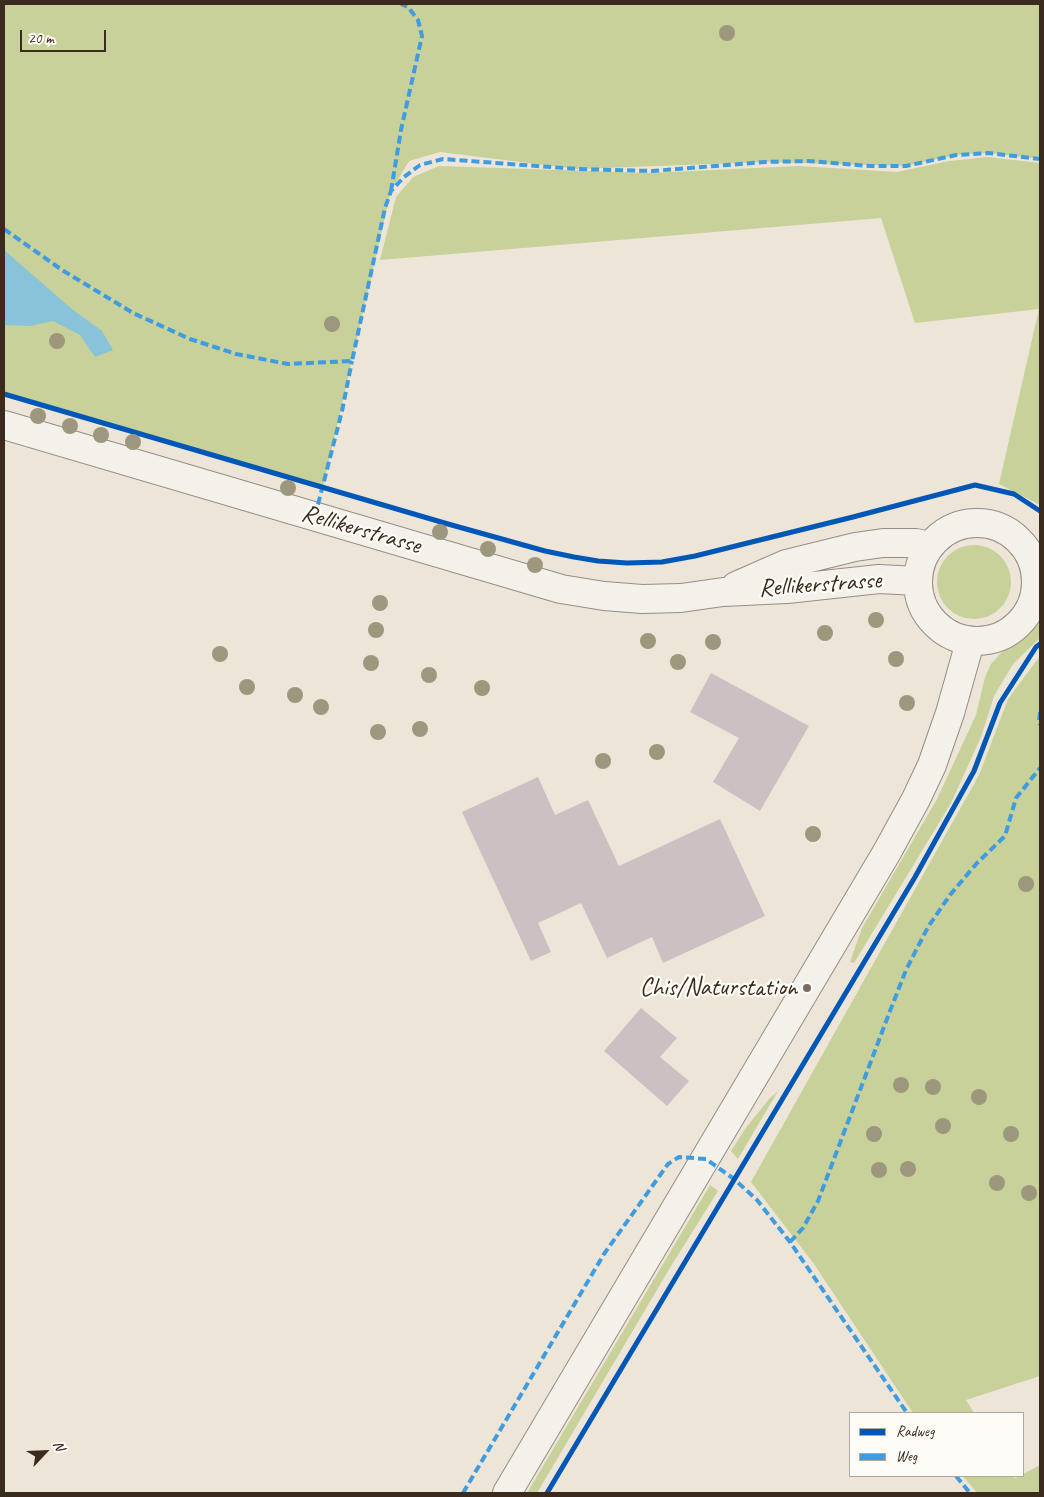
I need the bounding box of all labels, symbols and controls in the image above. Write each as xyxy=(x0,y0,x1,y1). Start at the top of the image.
scale bar xyxy=(22,20,109,52)
text: 20 m xyxy=(28,29,54,48)
street label: Rellikerstrasse xyxy=(298,499,424,561)
street label: Rellikerstrasse xyxy=(758,566,882,604)
place label: Chis/Naturstation xyxy=(640,973,797,1003)
marker: Chis/Naturstation xyxy=(801,982,813,994)
legend xyxy=(849,1412,1024,1477)
text: Radweg xyxy=(896,1422,934,1441)
north arrow xyxy=(20,1427,70,1477)
text: N xyxy=(50,1438,69,1453)
text: Weg xyxy=(896,1447,917,1466)

